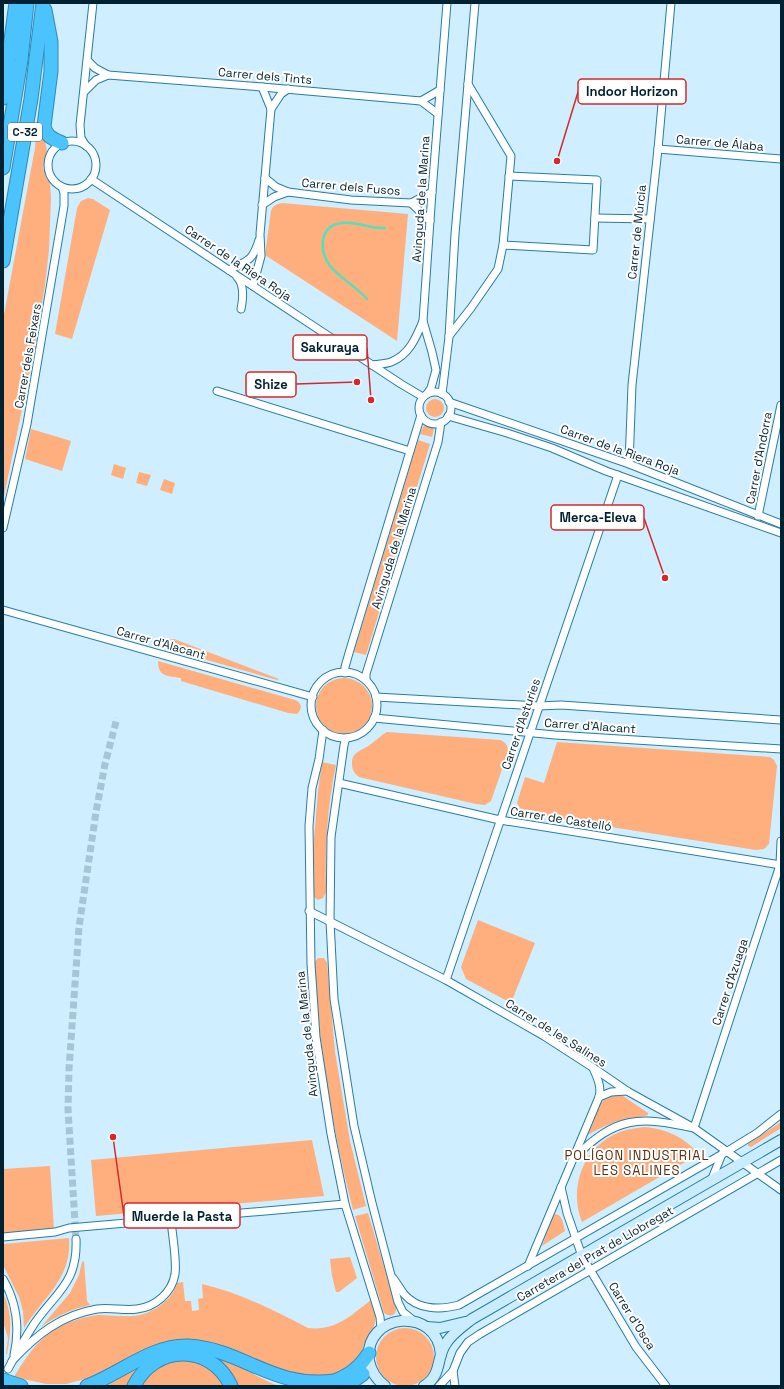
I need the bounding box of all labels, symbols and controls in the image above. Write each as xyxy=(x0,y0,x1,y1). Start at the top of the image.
street label: Carrer dels Tints xyxy=(218,64,312,88)
callout: Indoor Horizon xyxy=(578,79,686,104)
text: Indoor Horizon xyxy=(586,83,678,100)
road number: C-32 xyxy=(8,123,42,141)
street label: Carrer de Álaba xyxy=(676,131,765,155)
street label: Avinguda de la Marina xyxy=(409,135,433,263)
street label: Carrer dels Fusos xyxy=(301,175,401,199)
street label: Carrer de Múrcia xyxy=(624,184,650,280)
street label: Carrer de la Riera Roja xyxy=(181,221,295,305)
street label: Carrer dels Feixars xyxy=(11,302,45,410)
callout: Sakuraya xyxy=(293,335,367,360)
text: Sakuraya xyxy=(301,339,360,356)
callout: Shize xyxy=(246,372,296,397)
text: Shize xyxy=(254,376,288,393)
street label: Carrer d'Andorra xyxy=(742,410,776,505)
street label: Carrer de la Riera Roja xyxy=(558,421,682,479)
street label: Avinguda de la Marina xyxy=(368,485,420,611)
callout: Merca-Eleva xyxy=(551,505,644,530)
text: Merca-Eleva xyxy=(560,509,637,526)
street label: Carrer d'Alacant xyxy=(115,623,207,663)
street label: Carrer d'Asturies xyxy=(498,676,544,772)
street label: Carrer d'Alacant xyxy=(544,715,636,737)
street label: Carrer de Castelló xyxy=(509,803,613,835)
street label: Carrer d'Azuaga xyxy=(708,936,752,1027)
street label: Avinguda de la Marina xyxy=(292,970,322,1098)
street label: Carrer de les Salines xyxy=(502,995,610,1071)
district label: POLÍGON INDUSTRIAL LES SALINES xyxy=(565,1147,710,1179)
callout: Muerde la Pasta xyxy=(124,1203,240,1228)
street label: Carretera del Prat de Llobregat xyxy=(514,1203,676,1305)
text: Muerde la Pasta xyxy=(132,1208,233,1225)
street label: Carrer d'Osca xyxy=(605,1279,659,1353)

